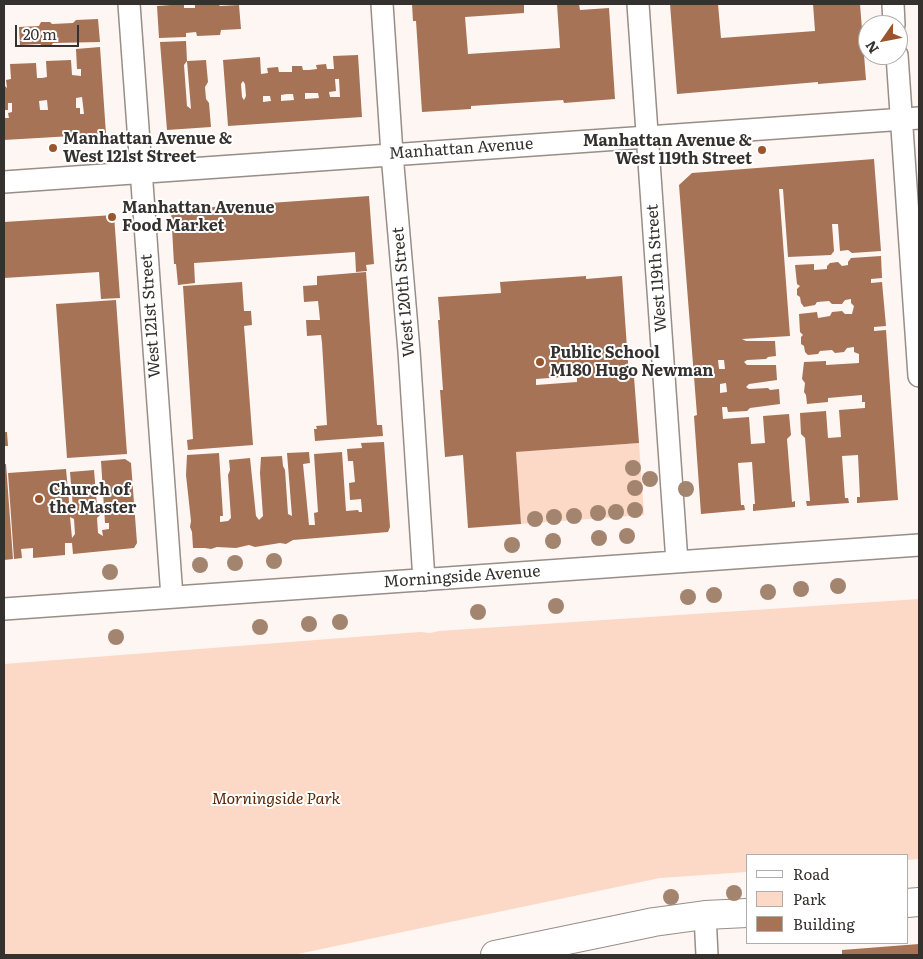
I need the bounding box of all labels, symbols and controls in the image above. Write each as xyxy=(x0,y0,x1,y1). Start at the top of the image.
scale bar xyxy=(18,15,81,47)
north arrow xyxy=(858,15,908,65)
text: 20 m xyxy=(23,22,57,45)
text: N xyxy=(860,37,883,58)
place label: Manhattan Avenue & West 121st Street xyxy=(63,129,232,167)
place label: Manhattan Avenue & West 119th Street xyxy=(583,131,752,169)
street label: Manhattan Avenue xyxy=(388,134,534,164)
marker: Manhattan Avenue & West 121st Street xyxy=(47,142,59,154)
marker: Manhattan Avenue & West 119th Street xyxy=(756,144,768,156)
place label: Manhattan Avenue Food Market xyxy=(122,198,275,236)
street label: West 119th Street xyxy=(643,203,671,333)
marker: Manhattan Avenue Food Market xyxy=(106,211,118,223)
street label: West 120th Street xyxy=(389,226,419,358)
street label: West 121st Street xyxy=(137,253,165,379)
place label: Public School M180 Hugo Newman xyxy=(550,343,713,381)
marker: Public School M180 Hugo Newman xyxy=(534,356,546,368)
place label: Church of the Master xyxy=(49,480,136,518)
marker: Church of the Master xyxy=(33,493,45,505)
street label: Morningside Avenue xyxy=(383,562,541,592)
park label: Morningside Park xyxy=(212,789,340,809)
legend xyxy=(746,854,908,944)
text: Road xyxy=(793,862,829,885)
text: Park xyxy=(793,887,826,910)
text: Building xyxy=(793,912,855,935)

